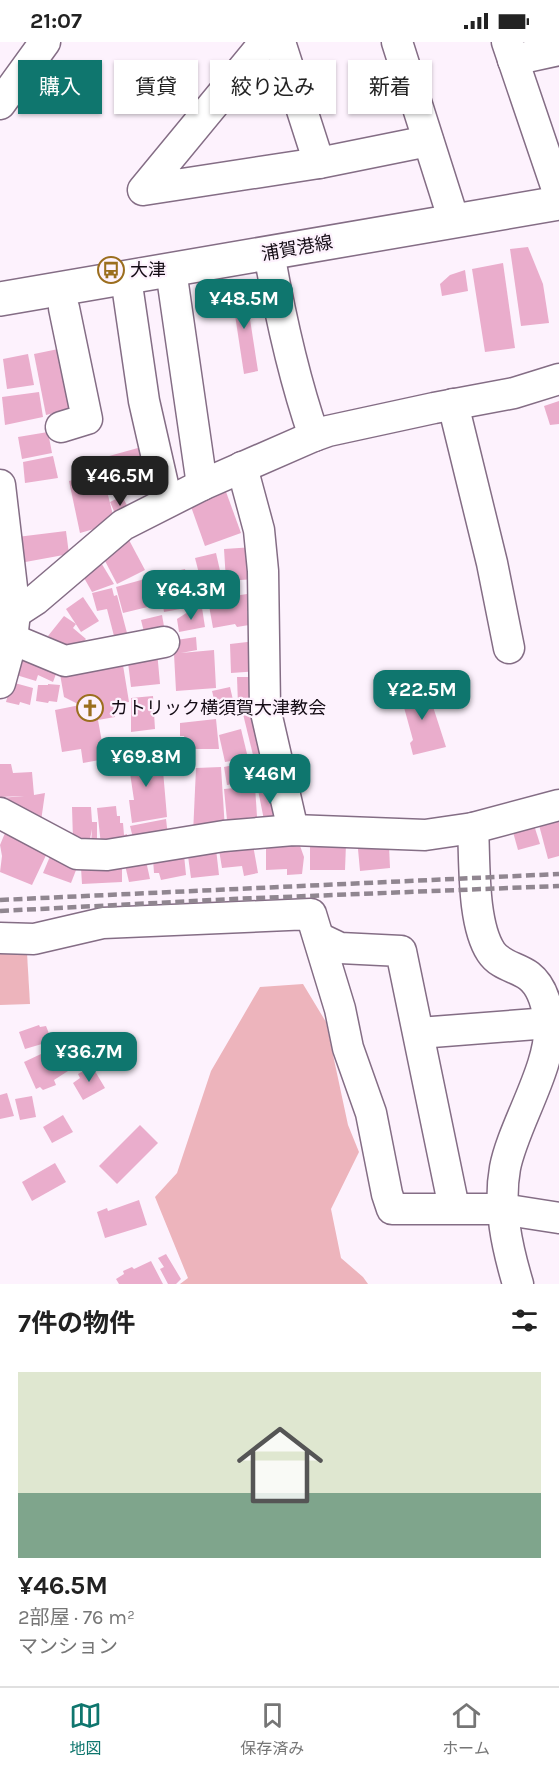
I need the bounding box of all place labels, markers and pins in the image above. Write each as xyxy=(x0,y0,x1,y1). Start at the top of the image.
bus stop icon: 大津 xyxy=(96,255,126,285)
place label: 大津 xyxy=(130,259,166,281)
pin: ¥48.5M xyxy=(195,279,293,330)
pin: ¥46.5M xyxy=(71,456,169,507)
pin: ¥64.3M xyxy=(142,570,240,621)
pin: ¥22.5M xyxy=(373,670,471,721)
church icon: カトリック横須賀大津教会 xyxy=(75,693,105,723)
place label: カトリック横須賀大津教会 xyxy=(110,697,326,719)
pin: ¥69.8M xyxy=(97,737,195,788)
pin: ¥46M xyxy=(234,754,306,805)
pin: ¥36.7M xyxy=(40,1032,138,1083)

